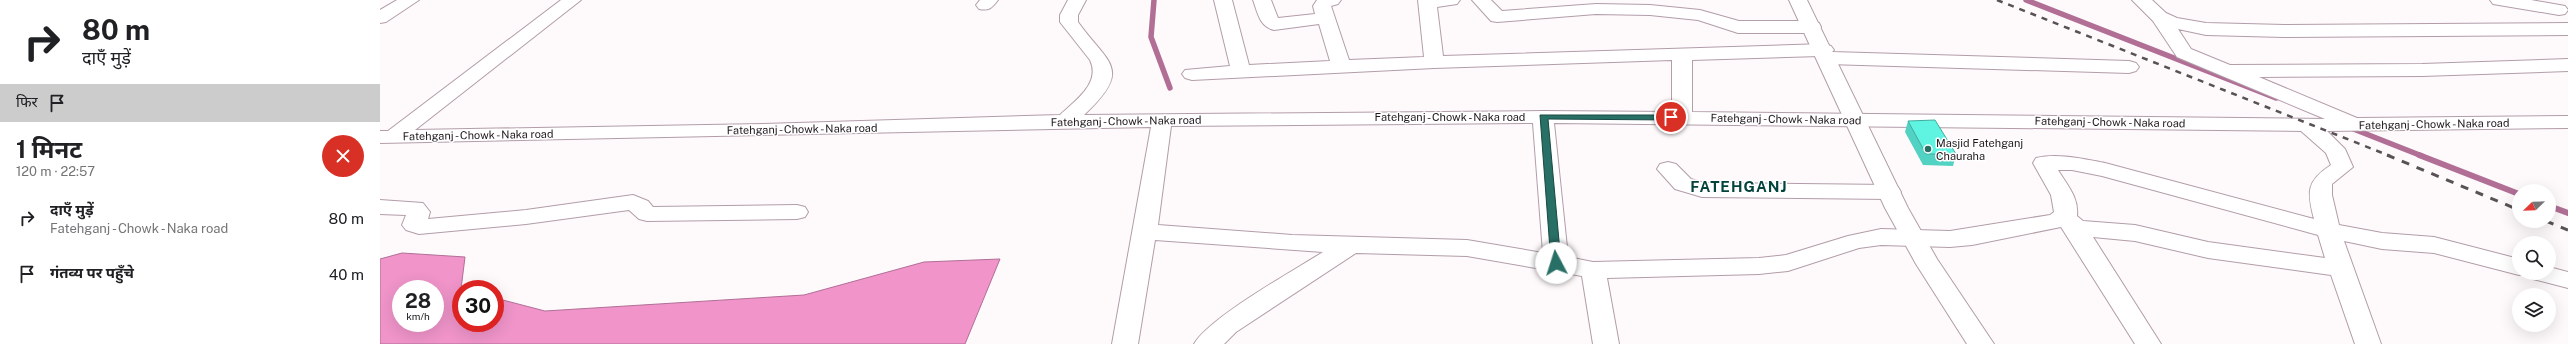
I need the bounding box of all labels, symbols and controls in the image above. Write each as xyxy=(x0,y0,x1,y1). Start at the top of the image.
text: 80 m xyxy=(82,13,150,46)
icon: right xyxy=(16,16,68,68)
text: दाएँ मुड़ें xyxy=(82,47,131,68)
icon: arrive xyxy=(46,92,68,114)
text: फिर xyxy=(16,93,38,110)
pin xyxy=(1654,100,1688,134)
icon: arrive xyxy=(1660,106,1682,128)
street label: Fatehganj - Chowk - Naka road xyxy=(1375,111,1525,123)
street label: Fatehganj - Chowk - Naka road xyxy=(1710,112,1862,126)
street label: Fatehganj - Chowk - Naka road xyxy=(1050,114,1202,128)
street label: Fatehganj - Chowk - Naka road xyxy=(2034,115,2186,129)
street label: Fatehganj - Chowk - Naka road xyxy=(2358,117,2510,131)
street label: Fatehganj - Chowk - Naka road xyxy=(726,122,878,136)
street label: Fatehganj - Chowk - Naka road xyxy=(402,128,554,142)
text: 1 मिनट xyxy=(16,135,82,163)
button: close xyxy=(322,135,364,177)
place label: Masjid Fatehganj Chauraha xyxy=(1936,137,2023,162)
marker: Masjid Fatehganj Chauraha xyxy=(1923,144,1933,154)
text: 120 m · 22:57 xyxy=(16,164,95,179)
district label: FATEHGANJ xyxy=(1690,178,1788,195)
north arrow xyxy=(2512,184,2556,228)
map controls xyxy=(2512,184,2556,332)
text: दाएँ मुड़ें xyxy=(50,201,94,218)
icon: right xyxy=(16,207,38,229)
text: 80 m xyxy=(329,210,364,227)
text: Fatehganj - Chowk - Naka road xyxy=(50,221,228,236)
button: search xyxy=(2512,236,2556,280)
position arrow xyxy=(1535,242,1577,284)
icon: arrive xyxy=(16,263,38,285)
text: गंतव्य पर पहुँचे xyxy=(50,264,134,281)
text: 40 m xyxy=(329,266,364,283)
speed limit sign: 30 xyxy=(452,280,504,332)
button: layers xyxy=(2512,288,2556,332)
text: 28 xyxy=(405,289,431,313)
text: km/h xyxy=(406,310,430,322)

